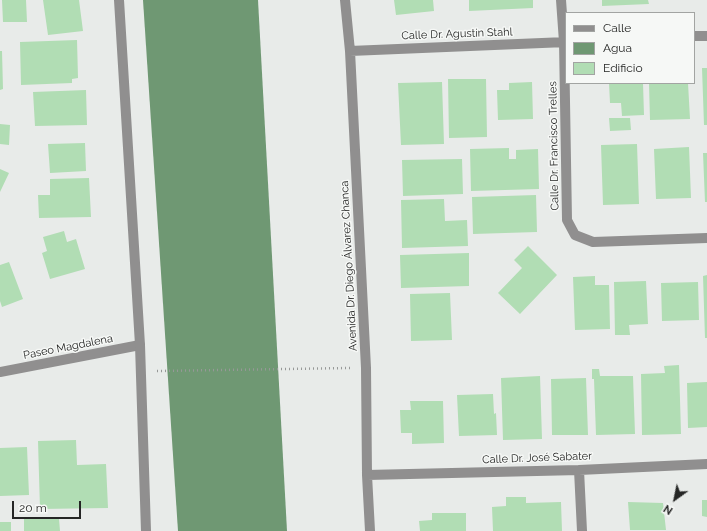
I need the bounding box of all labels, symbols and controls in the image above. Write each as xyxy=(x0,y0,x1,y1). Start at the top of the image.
legend xyxy=(565,12,695,84)
text: Calle xyxy=(603,21,631,35)
street label: Calle Dr. Agustin Stahl xyxy=(401,25,513,43)
text: Agua xyxy=(603,41,632,55)
text: Edificio xyxy=(603,61,643,75)
street label: Calle Dr. Francisco Trelles xyxy=(546,81,562,211)
street label: Avenida Dr. Diego Álvarez Chanca xyxy=(338,180,360,352)
street label: Paseo Magdalena xyxy=(22,332,114,362)
street label: Calle Dr. José Sabater xyxy=(482,449,592,467)
north arrow xyxy=(655,479,695,519)
scale bar xyxy=(14,493,83,519)
text: 20 m xyxy=(19,501,47,515)
text: N xyxy=(661,502,675,517)

